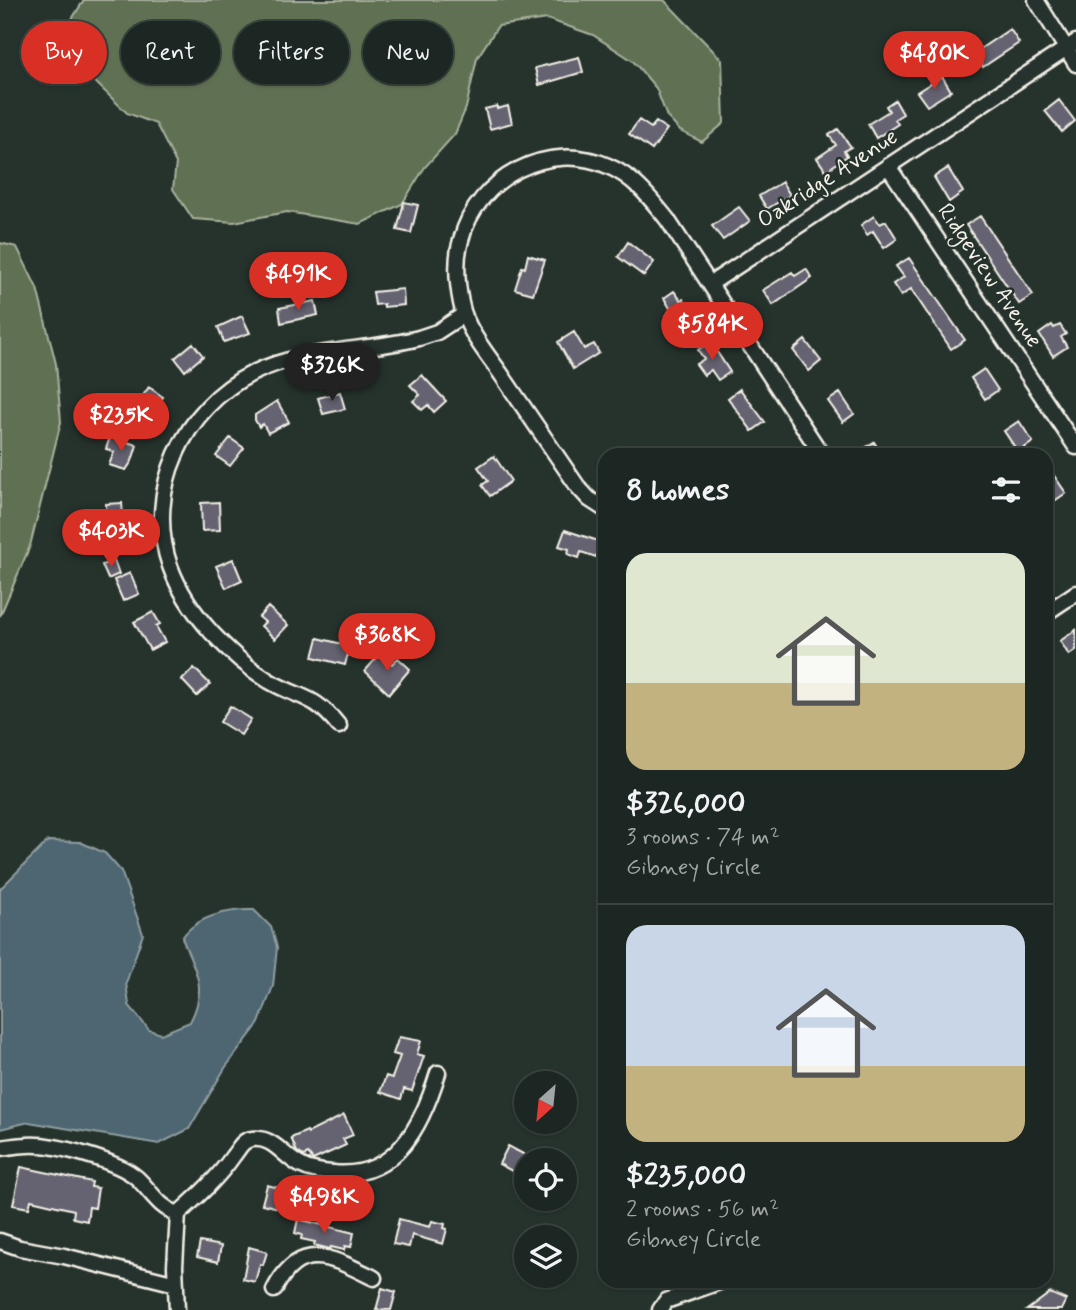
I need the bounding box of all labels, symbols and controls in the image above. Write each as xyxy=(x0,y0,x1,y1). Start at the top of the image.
chip: Buy xyxy=(21,21,107,84)
chip: Rent xyxy=(121,21,220,84)
chip: Filters xyxy=(234,21,349,84)
chip: New xyxy=(363,21,453,84)
pin: $480K xyxy=(885,32,983,91)
text: $480K xyxy=(899,39,969,69)
street label: Oakridge Avenue xyxy=(752,122,904,236)
street label: Ridgeview Avenue xyxy=(928,198,1048,355)
pin: $491K xyxy=(249,252,347,312)
text: $491K xyxy=(265,260,331,290)
pin: $584K xyxy=(663,302,761,362)
text: $584K xyxy=(677,310,747,340)
pin: $326K xyxy=(283,344,381,403)
text: $326K xyxy=(300,351,364,381)
pin: $235K xyxy=(72,393,170,453)
text: $235K xyxy=(89,401,153,431)
text: 8 homes xyxy=(626,471,729,510)
icon: filters xyxy=(987,471,1025,509)
pin: $403K xyxy=(62,510,160,569)
text: $403K xyxy=(78,517,144,547)
icon: home xyxy=(763,598,889,724)
pin: $368K xyxy=(338,614,436,673)
text: $368K xyxy=(354,621,420,651)
text: $326,000 xyxy=(626,784,746,823)
text: 3 rooms · 74 m² xyxy=(626,823,780,853)
text: Gibney Circle xyxy=(626,853,761,883)
icon: home xyxy=(763,970,889,1096)
north arrow xyxy=(514,1071,578,1134)
map controls xyxy=(514,1071,577,1288)
button: locate xyxy=(514,1148,577,1211)
text: $235,000 xyxy=(626,1156,746,1195)
pin: $498K xyxy=(275,1176,373,1235)
text: $498K xyxy=(289,1183,359,1213)
text: 2 rooms · 56 m² xyxy=(626,1195,779,1225)
button: layers xyxy=(514,1225,577,1288)
text: Gibney Circle xyxy=(626,1225,761,1255)

